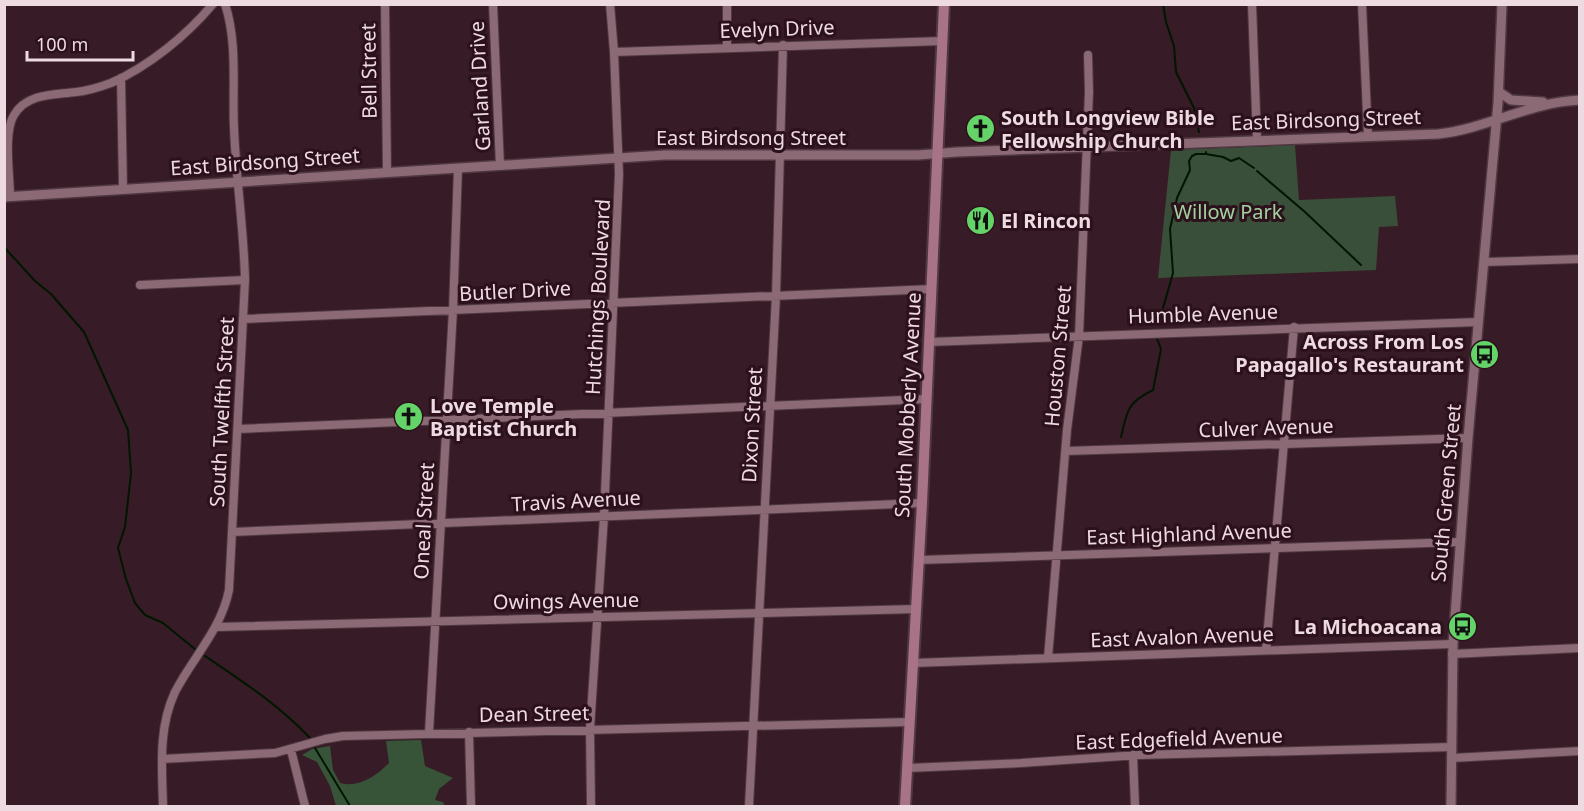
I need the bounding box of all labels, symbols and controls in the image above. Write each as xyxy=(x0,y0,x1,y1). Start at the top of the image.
street label: Evelyn Drive xyxy=(719,13,835,44)
street label: Garland Drive xyxy=(463,21,496,152)
street label: Bell Street xyxy=(354,23,383,119)
scale bar xyxy=(27,24,134,62)
text: 100 m xyxy=(36,32,88,56)
street label: East Birdsong Street xyxy=(1231,103,1421,136)
place label: South Longview Bible Fellowship Church xyxy=(1001,104,1215,154)
church icon: South Longview Bible Fellowship Church xyxy=(964,113,996,145)
street label: East Birdsong Street xyxy=(656,124,846,151)
street label: East Birdsong Street xyxy=(169,141,361,182)
street label: Hutchings Boulevard xyxy=(579,198,616,396)
park label: Willow Park xyxy=(1174,198,1283,225)
restaurant icon: El Rincon xyxy=(964,205,996,237)
place label: El Rincon xyxy=(1001,207,1091,234)
street label: Butler Drive xyxy=(458,274,572,307)
street label: Houston Street xyxy=(1038,284,1077,428)
street label: South Mobberly Avenue xyxy=(888,292,927,518)
street label: Humble Avenue xyxy=(1128,297,1278,330)
street label: South Twelfth Street xyxy=(203,316,240,508)
place label: Across From Los Papagallo's Restaurant xyxy=(1235,328,1464,378)
bus stop icon: Across From Los Papagallo's Restaurant xyxy=(1469,338,1501,370)
street label: Dixon Street xyxy=(735,367,768,483)
place label: Love Temple Baptist Church xyxy=(430,392,577,442)
church icon: Love Temple Baptist Church xyxy=(393,401,425,433)
street label: South Green Street xyxy=(1424,403,1467,583)
street label: Culver Avenue xyxy=(1198,412,1334,443)
street label: Oneal Street xyxy=(407,462,440,580)
street label: Travis Avenue xyxy=(511,484,641,517)
street label: East Highland Avenue xyxy=(1086,516,1292,551)
street label: Owings Avenue xyxy=(493,586,639,615)
bus stop icon: La Michoacana xyxy=(1447,611,1479,643)
place label: La Michoacana xyxy=(1294,613,1442,640)
street label: East Avalon Avenue xyxy=(1090,620,1274,653)
street label: Dean Street xyxy=(479,699,589,728)
street label: East Edgefield Avenue xyxy=(1075,721,1283,756)

